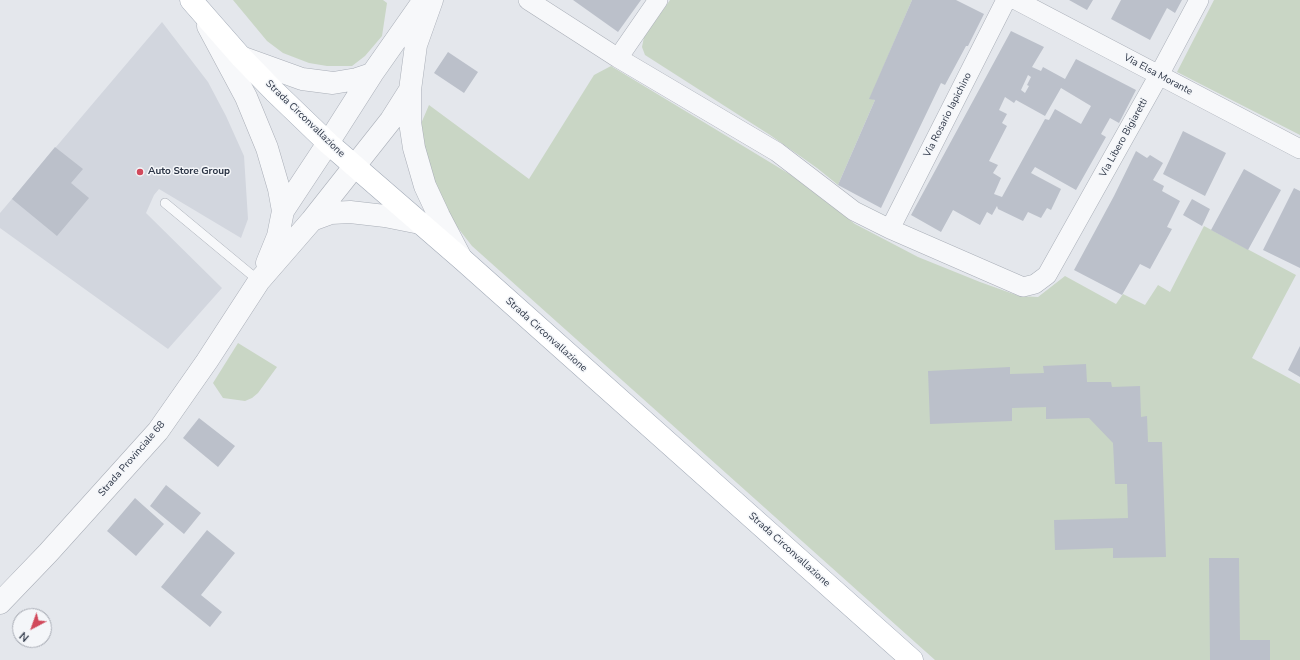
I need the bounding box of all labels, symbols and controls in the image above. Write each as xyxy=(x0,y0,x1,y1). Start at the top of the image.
street label: Via Elsa Morante xyxy=(1122,52,1194,98)
street label: Via Rosario Iapichino xyxy=(921,71,975,159)
street label: Strada Circonvallazione xyxy=(263,78,347,160)
street label: Via Libero Bigiaretti xyxy=(1097,97,1151,179)
place label: Auto Store Group xyxy=(148,166,230,178)
marker: Auto Store Group xyxy=(135,167,145,177)
street label: Strada Circonvallazione xyxy=(503,295,589,375)
street label: Strada Provinciale 68 xyxy=(96,419,168,499)
street label: Strada Circonvallazione xyxy=(746,510,832,590)
north arrow xyxy=(12,608,52,648)
text: N xyxy=(16,628,32,645)

